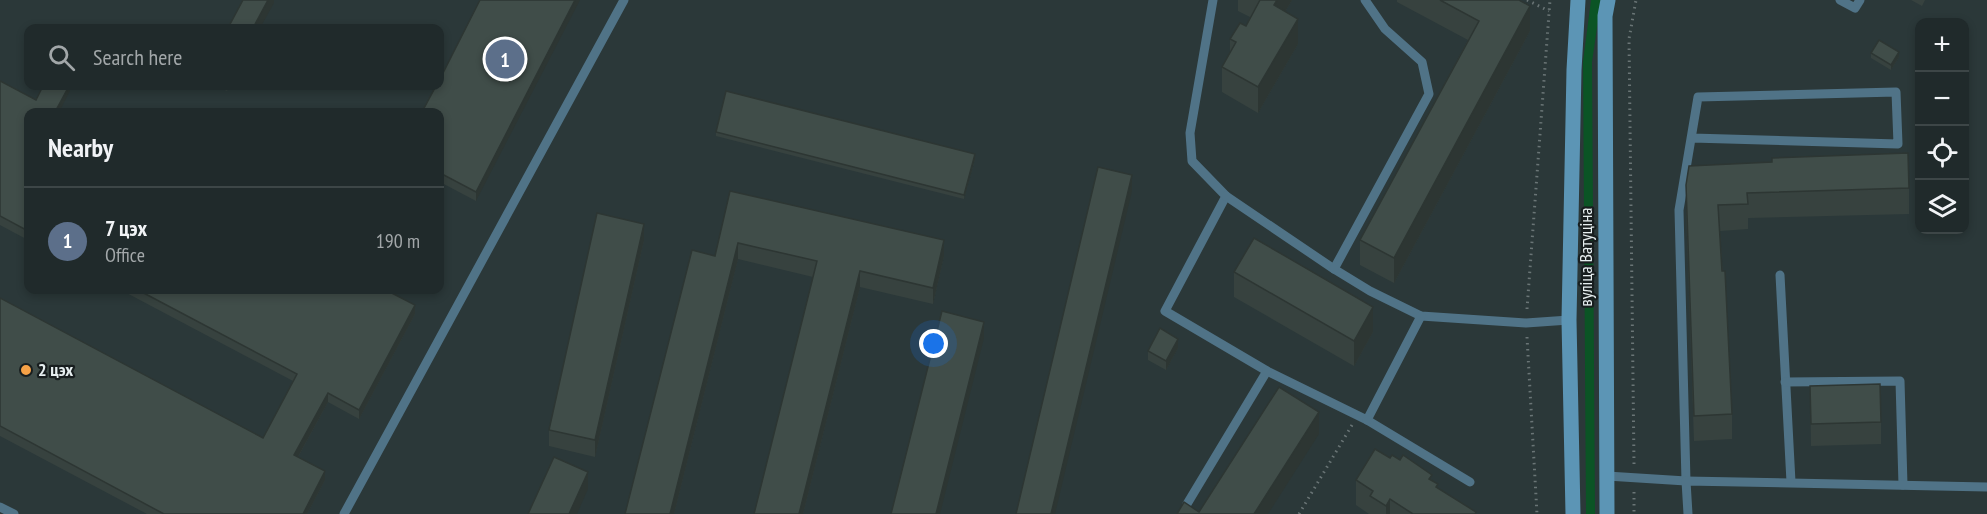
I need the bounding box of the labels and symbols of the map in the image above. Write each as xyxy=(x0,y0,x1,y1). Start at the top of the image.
pin: 1 xyxy=(486,36,524,82)
street label: вуліца Ватуціна xyxy=(1574,207,1597,307)
your location xyxy=(919,329,948,358)
place label: 2 цэх xyxy=(38,358,73,381)
marker: 2 цэх xyxy=(19,363,33,377)

